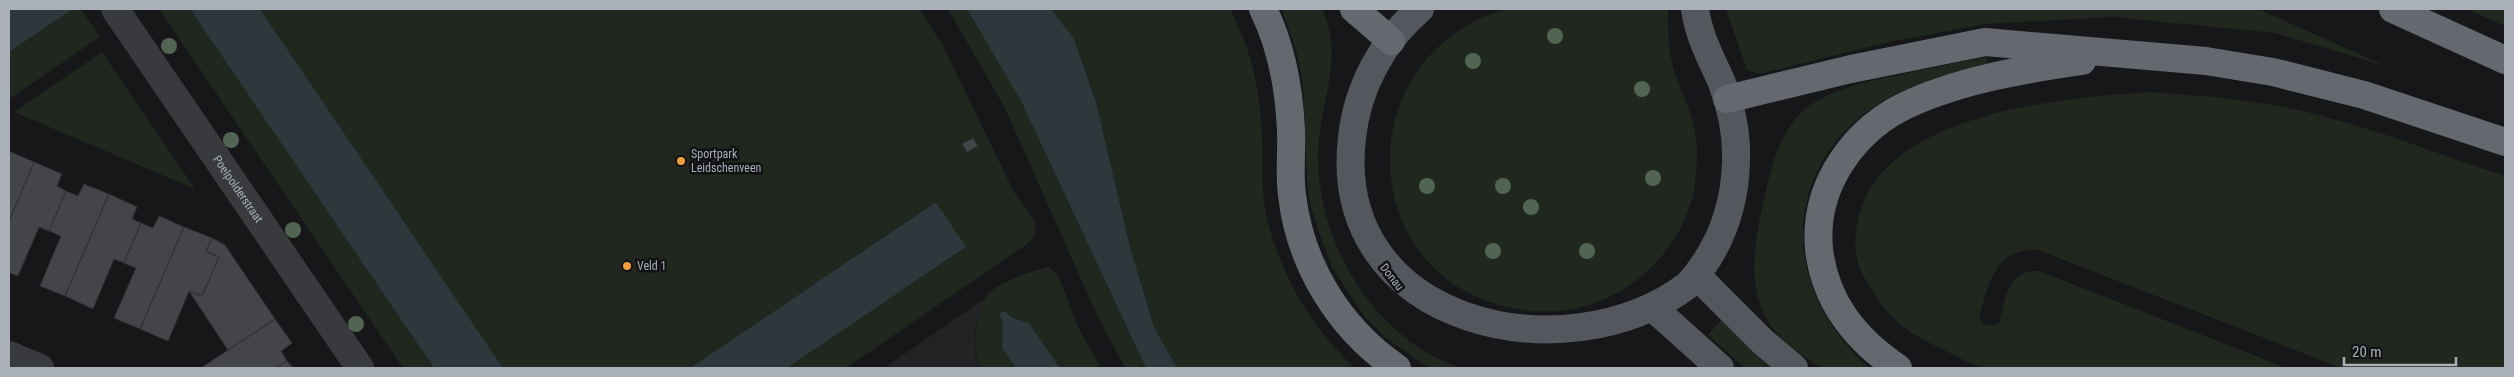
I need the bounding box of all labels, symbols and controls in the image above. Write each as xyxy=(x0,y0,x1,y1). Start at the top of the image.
place label: Sportpark Leidschenveen xyxy=(691,147,762,175)
street label: Poelpolderstraat xyxy=(210,153,266,226)
marker: Sportpark Leidschenveen xyxy=(675,155,687,167)
place label: Veld 1 xyxy=(637,259,666,273)
marker: Veld 1 xyxy=(621,260,633,272)
street label: Donau xyxy=(1377,261,1407,293)
scale bar xyxy=(2344,334,2456,366)
text: 20 m xyxy=(2352,343,2382,361)

